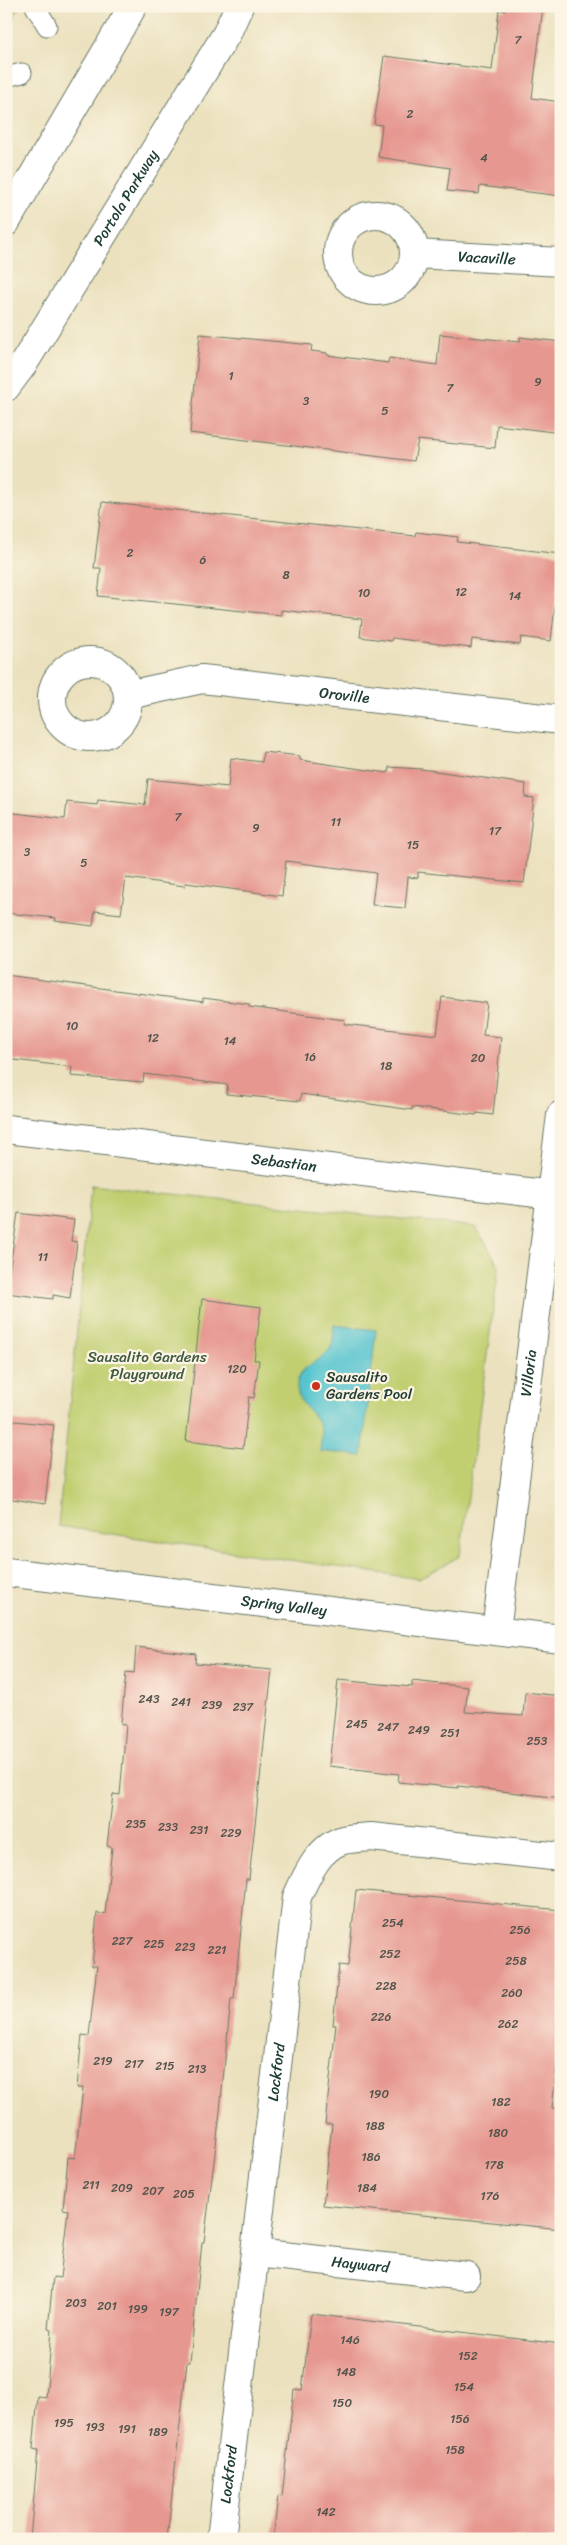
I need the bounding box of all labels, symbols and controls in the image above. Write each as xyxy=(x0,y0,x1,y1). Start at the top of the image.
house number: 7 xyxy=(515,29,523,51)
house number: 2 xyxy=(407,103,414,125)
street label: Portola Parkway xyxy=(86,144,165,251)
house number: 4 xyxy=(480,147,488,169)
street label: Vacaville xyxy=(457,243,517,273)
house number: 1 xyxy=(228,365,234,387)
house number: 9 xyxy=(534,371,542,393)
house number: 7 xyxy=(447,377,455,399)
house number: 3 xyxy=(303,390,310,412)
house number: 5 xyxy=(381,400,389,422)
house number: 2 xyxy=(127,542,134,564)
house number: 6 xyxy=(200,549,207,571)
house number: 8 xyxy=(282,564,290,586)
house number: 12 xyxy=(455,581,467,603)
house number: 10 xyxy=(358,582,371,604)
house number: 14 xyxy=(509,585,522,607)
street label: Oroville xyxy=(318,679,371,711)
house number: 7 xyxy=(175,806,183,828)
house number: 11 xyxy=(331,811,341,833)
house number: 9 xyxy=(252,817,260,839)
house number: 17 xyxy=(489,820,502,842)
house number: 15 xyxy=(407,834,419,856)
house number: 3 xyxy=(24,841,31,863)
house number: 5 xyxy=(80,852,88,874)
house number: 10 xyxy=(66,1015,79,1037)
house number: 12 xyxy=(147,1027,159,1049)
house number: 14 xyxy=(224,1030,237,1052)
house number: 16 xyxy=(304,1046,316,1068)
house number: 20 xyxy=(471,1047,486,1069)
house number: 18 xyxy=(380,1055,392,1077)
street label: Sebastian xyxy=(250,1146,318,1179)
house number: 11 xyxy=(38,1246,48,1268)
park label: Sausalito Gardens Playground xyxy=(87,1344,207,1387)
street label: Villoria xyxy=(513,1348,544,1398)
house number: 120 xyxy=(227,1358,247,1380)
place label: Sausalito Gardens Pool xyxy=(326,1364,413,1407)
marker: Sausalito Gardens Pool xyxy=(310,1380,322,1392)
street label: Spring Valley xyxy=(240,1587,329,1624)
house number: 243 xyxy=(138,1688,160,1710)
house number: 241 xyxy=(171,1691,191,1713)
house number: 239 xyxy=(202,1694,222,1716)
house number: 237 xyxy=(233,1696,254,1718)
house number: 245 xyxy=(346,1713,368,1735)
house number: 247 xyxy=(377,1716,400,1738)
house number: 249 xyxy=(408,1719,430,1741)
house number: 251 xyxy=(440,1722,460,1744)
house number: 253 xyxy=(527,1730,548,1752)
house number: 235 xyxy=(126,1813,146,1835)
house number: 233 xyxy=(158,1816,178,1838)
house number: 231 xyxy=(190,1819,208,1841)
house number: 229 xyxy=(220,1822,242,1844)
house number: 254 xyxy=(382,1912,404,1934)
house number: 256 xyxy=(509,1919,531,1941)
house number: 227 xyxy=(112,1930,133,1952)
house number: 225 xyxy=(143,1933,165,1955)
house number: 223 xyxy=(175,1936,196,1958)
house number: 221 xyxy=(208,1939,227,1961)
house number: 252 xyxy=(379,1943,401,1965)
house number: 258 xyxy=(505,1950,527,1972)
house number: 228 xyxy=(375,1975,397,1997)
house number: 260 xyxy=(501,1982,523,2004)
house number: 226 xyxy=(371,2006,392,2028)
house number: 262 xyxy=(498,2013,518,2035)
street label: Lockford xyxy=(260,2041,293,2103)
house number: 219 xyxy=(93,2050,113,2072)
house number: 217 xyxy=(125,2053,145,2075)
house number: 215 xyxy=(155,2055,175,2077)
house number: 213 xyxy=(188,2058,207,2080)
house number: 190 xyxy=(369,2083,389,2105)
house number: 182 xyxy=(491,2091,511,2113)
house number: 188 xyxy=(365,2115,385,2137)
house number: 180 xyxy=(488,2122,508,2144)
house number: 186 xyxy=(361,2146,381,2168)
house number: 178 xyxy=(484,2154,504,2176)
house number: 211 xyxy=(82,2174,100,2196)
house number: 209 xyxy=(111,2177,133,2199)
house number: 184 xyxy=(357,2177,377,2199)
house number: 207 xyxy=(142,2180,165,2202)
house number: 205 xyxy=(173,2183,195,2205)
house number: 176 xyxy=(481,2185,500,2207)
street label: Hayward xyxy=(330,2248,392,2281)
house number: 203 xyxy=(65,2292,87,2314)
house number: 201 xyxy=(97,2295,117,2317)
house number: 199 xyxy=(128,2298,148,2320)
house number: 197 xyxy=(159,2301,180,2323)
house number: 146 xyxy=(340,2329,360,2351)
house number: 152 xyxy=(458,2345,478,2367)
house number: 148 xyxy=(336,2361,356,2383)
house number: 154 xyxy=(454,2376,474,2398)
house number: 150 xyxy=(332,2392,352,2414)
house number: 156 xyxy=(450,2408,470,2430)
house number: 195 xyxy=(54,2412,74,2434)
house number: 193 xyxy=(85,2416,105,2438)
house number: 191 xyxy=(118,2418,136,2440)
house number: 189 xyxy=(148,2421,168,2443)
house number: 158 xyxy=(445,2439,465,2461)
street label: Lockford xyxy=(212,2443,245,2505)
house number: 142 xyxy=(316,2501,336,2523)

